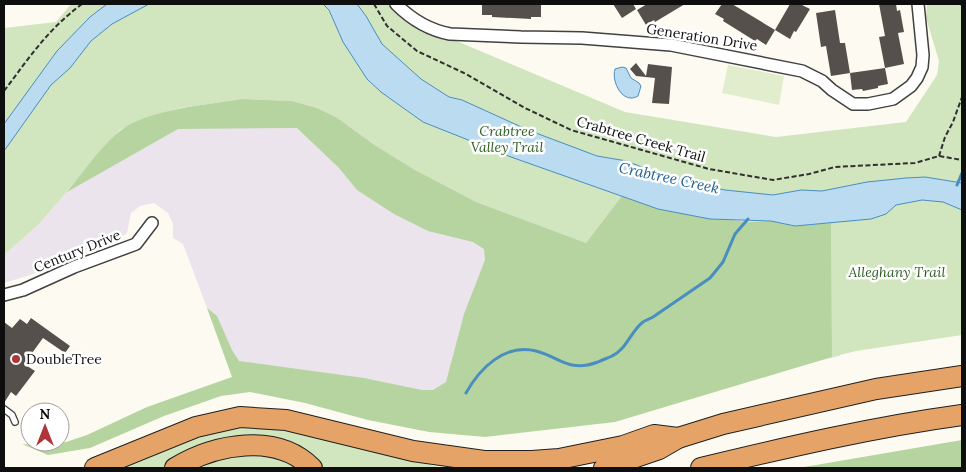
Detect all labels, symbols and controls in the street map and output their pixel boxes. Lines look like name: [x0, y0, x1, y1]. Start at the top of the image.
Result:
street label: Generation Drive: [645, 19, 759, 55]
street label: Crabtree Creek Trail: [575, 112, 708, 166]
park label: Crabtree Valley Trail: [471, 122, 543, 156]
water label: Crabtree Creek: [617, 158, 721, 197]
street label: Century Drive: [31, 225, 123, 277]
park label: Alleghany Trail: [848, 263, 946, 281]
place label: DoubleTree: [26, 350, 102, 368]
marker: DoubleTree: [10, 353, 22, 365]
north arrow: [20, 402, 70, 452]
text: N: [40, 405, 51, 423]

